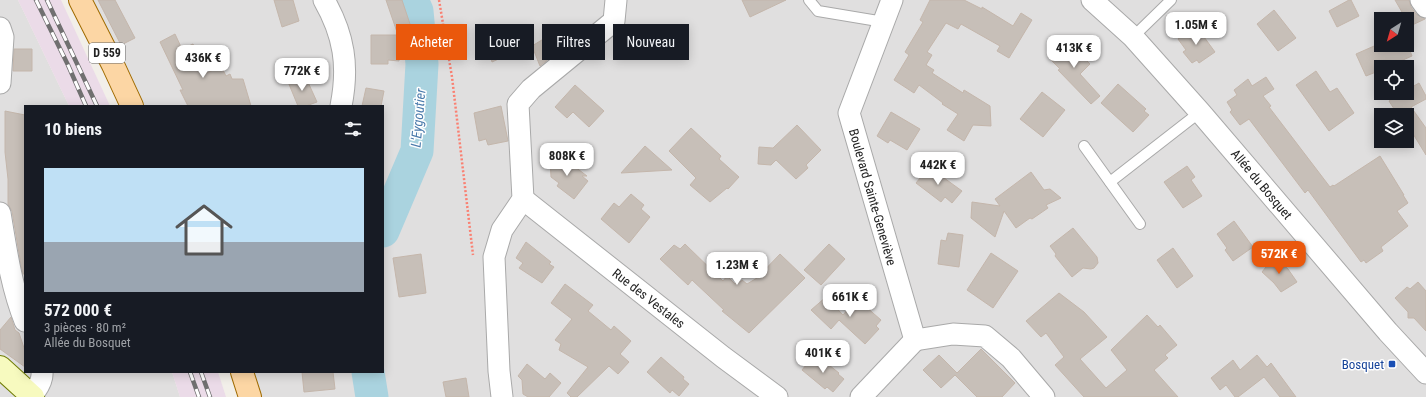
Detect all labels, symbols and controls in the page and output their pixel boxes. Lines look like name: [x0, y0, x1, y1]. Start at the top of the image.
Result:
pin: 1.05M €: [1159, 12, 1233, 46]
north arrow: [1374, 12, 1414, 52]
map controls: [1374, 12, 1414, 148]
text: 1.05M €: [1175, 17, 1217, 32]
chip: Acheter: [396, 24, 467, 60]
chip: Louer: [475, 24, 534, 60]
chip: Filtres: [542, 24, 605, 60]
chip: Nouveau: [613, 24, 689, 60]
pin: 413K €: [1041, 35, 1107, 69]
text: 413K €: [1056, 40, 1092, 55]
road number: D 559: [89, 43, 125, 63]
pin: 436K €: [170, 45, 236, 79]
text: 436K €: [185, 50, 221, 65]
pin: 772K €: [269, 58, 335, 92]
button: locate: [1374, 60, 1414, 100]
text: 772K €: [284, 63, 320, 78]
water label: L'Eygoutier: [407, 87, 429, 148]
button: layers: [1374, 108, 1414, 148]
icon: filters: [342, 118, 364, 140]
text: 10 biens: [44, 119, 102, 139]
street label: Boulevard Sainte-Geneviève: [846, 127, 899, 267]
pin: 808K €: [534, 143, 600, 177]
street label: Allée du Bosquet: [1228, 146, 1295, 222]
text: 808K €: [549, 148, 585, 163]
pin: 442K €: [905, 152, 971, 186]
text: 442K €: [920, 157, 956, 172]
icon: home: [168, 194, 240, 266]
pin: 572K €: [1246, 241, 1312, 275]
text: 572K €: [1261, 246, 1297, 261]
pin: 1.23M €: [700, 252, 774, 286]
text: 1.23M €: [716, 257, 758, 272]
street label: Rue des Vestales: [609, 265, 688, 331]
pin: 661K €: [817, 284, 883, 318]
text: 661K €: [832, 289, 868, 304]
text: 572 000 €: [44, 300, 112, 320]
text: 3 pièces · 80 m²: [44, 320, 126, 335]
text: Allée du Bosquet: [44, 335, 131, 350]
pin: 401K €: [790, 340, 856, 374]
text: 401K €: [805, 345, 841, 360]
place label: Bosquet: [1342, 357, 1384, 372]
marker: Bosquet: [1387, 359, 1397, 369]

